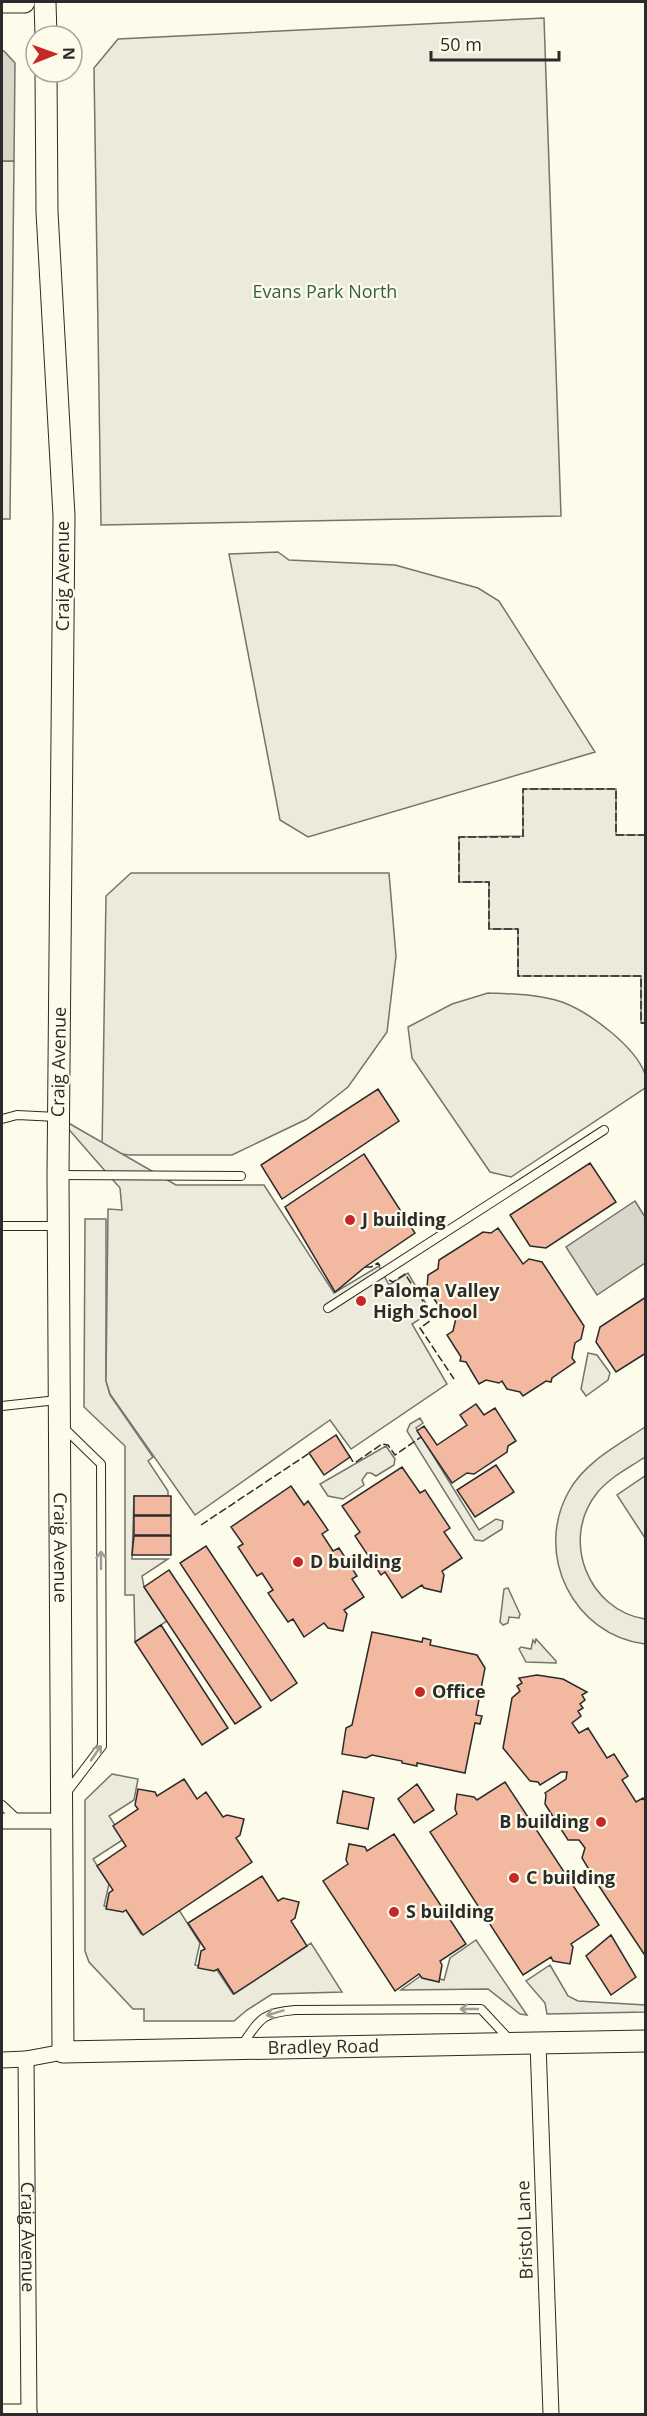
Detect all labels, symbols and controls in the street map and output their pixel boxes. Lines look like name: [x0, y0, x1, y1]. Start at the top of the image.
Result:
north arrow: [24, 24, 84, 84]
scale bar: [431, 24, 558, 62]
text: 50 m: [440, 32, 482, 56]
text: N: [58, 47, 80, 60]
park label: Evans Park North: [253, 279, 397, 303]
street label: Craig Avenue: [50, 521, 74, 631]
street label: Craig Avenue: [45, 1007, 71, 1117]
place label: J building: [360, 1207, 446, 1231]
marker: J building: [343, 1213, 357, 1227]
place label: Paloma Valley High School: [373, 1278, 500, 1323]
marker: Paloma Valley High School: [354, 1294, 368, 1308]
street label: Craig Avenue: [49, 1492, 73, 1603]
place label: D building: [310, 1549, 401, 1573]
one-way arrow: [95, 1551, 107, 1571]
marker: D building: [291, 1555, 305, 1569]
place label: Office: [432, 1679, 486, 1703]
marker: Office: [413, 1685, 427, 1699]
one-way arrow: [89, 1745, 102, 1762]
place label: B building: [499, 1809, 589, 1833]
marker: B building: [594, 1815, 608, 1829]
place label: C building: [526, 1865, 615, 1889]
marker: C building: [507, 1871, 521, 1885]
place label: S building: [406, 1899, 494, 1923]
marker: S building: [387, 1905, 401, 1919]
one-way arrow: [460, 2003, 480, 2015]
one-way arrow: [266, 2008, 285, 2020]
street label: Bradley Road: [268, 2033, 379, 2059]
street label: Bristol Lane: [510, 2180, 538, 2280]
street label: Craig Avenue: [16, 2182, 41, 2292]

